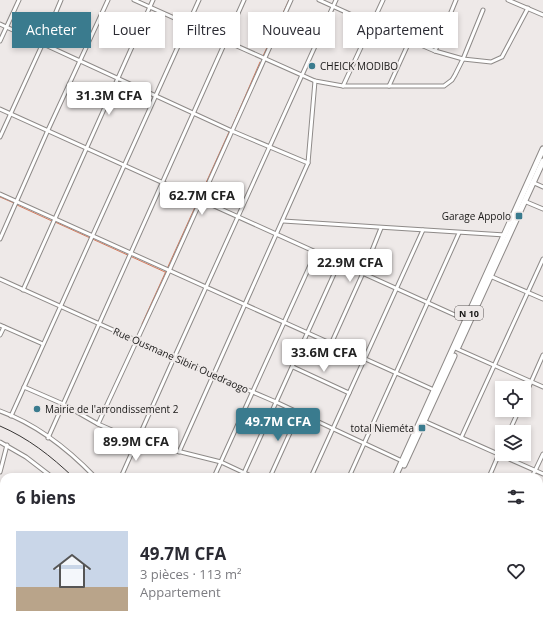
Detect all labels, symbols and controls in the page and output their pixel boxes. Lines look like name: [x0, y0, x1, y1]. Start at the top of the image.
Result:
chip: Acheter: [12, 12, 91, 48]
chip: Louer: [99, 12, 165, 48]
chip: Filtres: [173, 12, 240, 48]
chip: Nouveau: [248, 12, 335, 48]
chip: Appartement: [343, 12, 458, 48]
place label: CHEICK MODIBO: [320, 59, 398, 73]
marker: CHEICK MODIBO: [307, 61, 317, 71]
pin: 31.3M CFA: [63, 82, 155, 116]
text: 31.3M CFA: [76, 86, 142, 104]
pin: 62.7M CFA: [156, 182, 248, 216]
text: 62.7M CFA: [169, 186, 235, 204]
place label: Garage Appolo: [442, 209, 511, 223]
marker: Garage Appolo: [514, 211, 524, 221]
pin: 22.9M CFA: [304, 249, 396, 283]
text: 22.9M CFA: [317, 253, 383, 271]
road number: N 10: [455, 306, 483, 320]
street label: Rue Ousmane Sibiri Ouedraogo: [111, 324, 251, 396]
pin: 33.6M CFA: [278, 339, 370, 373]
text: 33.6M CFA: [291, 343, 357, 361]
map controls: [495, 381, 531, 461]
button: locate: [495, 381, 531, 417]
place label: Mairie de l'arrondissement 2: [45, 402, 179, 416]
marker: Mairie de l'arrondissement 2: [32, 404, 42, 414]
pin: 49.7M CFA: [232, 408, 324, 442]
text: 49.7M CFA: [245, 412, 311, 430]
place label: total Nieméta: [351, 421, 414, 435]
marker: total Nieméta: [417, 423, 427, 433]
button: layers: [495, 425, 531, 461]
pin: 89.9M CFA: [90, 428, 182, 462]
text: 89.9M CFA: [103, 432, 169, 450]
text: 6 biens: [16, 486, 76, 509]
icon: filters: [505, 486, 527, 508]
text: 49.7M CFA: [140, 542, 226, 565]
icon: home: [48, 547, 96, 595]
icon: heart: [505, 560, 527, 582]
text: 3 pièces · 113 m²: [140, 565, 241, 583]
text: Appartement: [140, 583, 221, 601]

